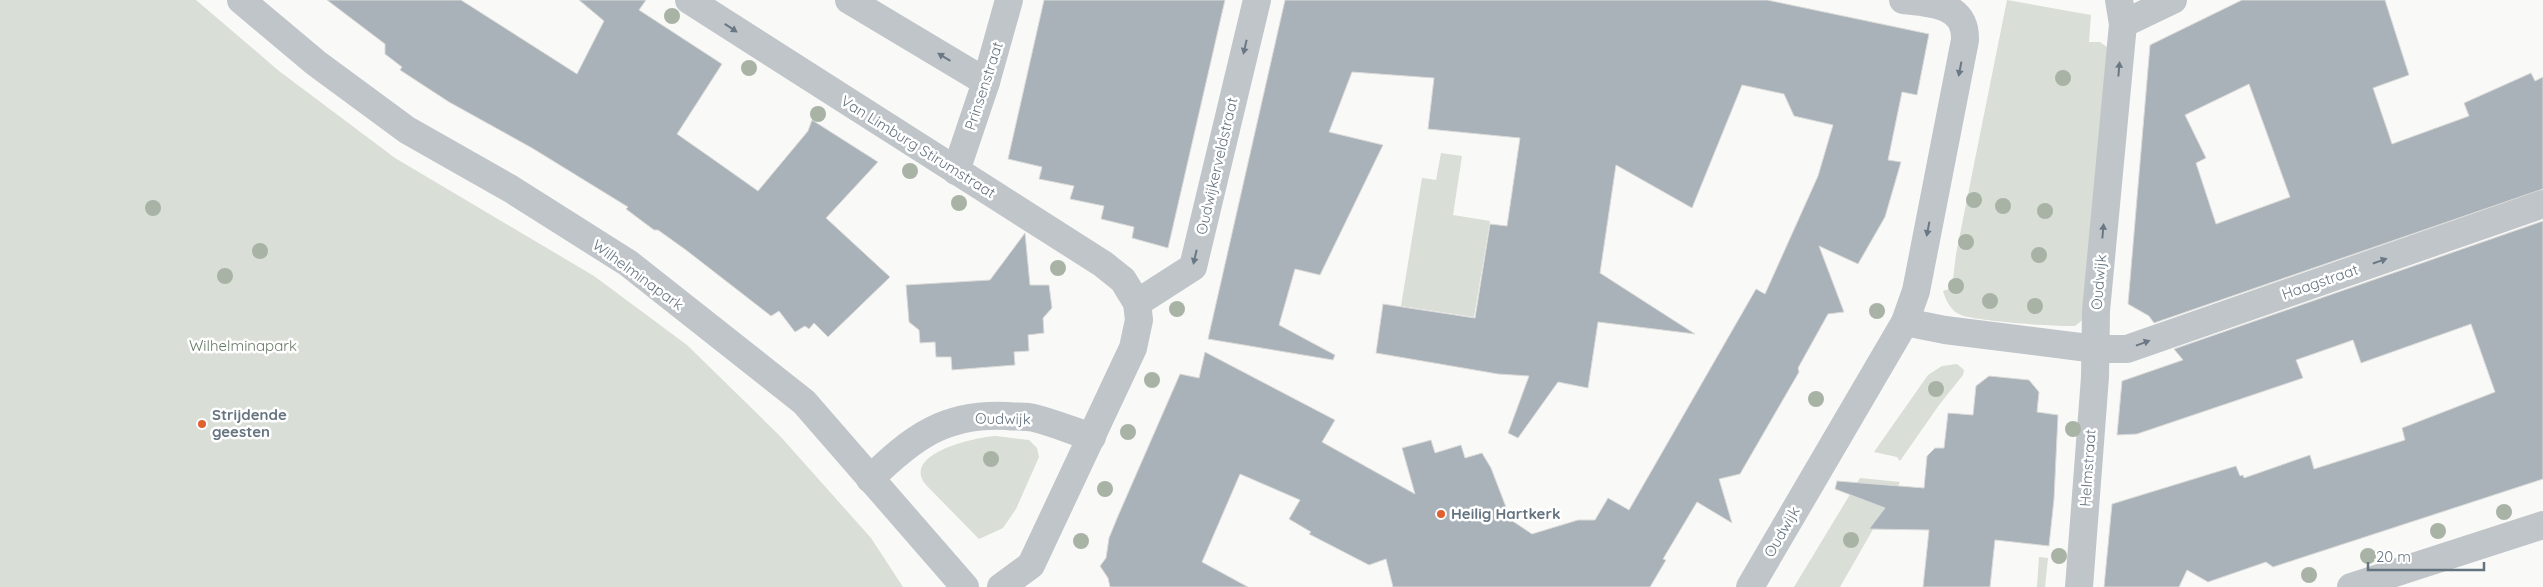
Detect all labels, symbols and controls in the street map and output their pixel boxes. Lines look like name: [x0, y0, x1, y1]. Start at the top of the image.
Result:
one-way arrow: [725, 23, 738, 32]
street label: Prinsenstraat: [960, 39, 1007, 132]
one-way arrow: [1241, 40, 1249, 55]
one-way arrow: [937, 52, 950, 61]
one-way arrow: [2115, 61, 2123, 77]
one-way arrow: [1955, 62, 1963, 78]
street label: Van Limburg Stirumstraat: [837, 91, 999, 202]
street label: Oudwijkerveldstraat: [1191, 95, 1242, 236]
one-way arrow: [1924, 221, 1932, 237]
one-way arrow: [2100, 222, 2108, 238]
street label: Wilhelminapark: [589, 235, 688, 314]
one-way arrow: [1191, 249, 1199, 264]
street label: Oudwijk: [2087, 253, 2110, 311]
one-way arrow: [2372, 257, 2387, 264]
street label: Haagstraat: [2279, 260, 2361, 303]
park label: Wilhelminapark: [189, 336, 297, 355]
one-way arrow: [2136, 339, 2151, 346]
place label: Strijdende geesten: [212, 405, 287, 441]
street label: Oudwijk: [975, 409, 1031, 428]
marker: Strijdende geesten: [196, 418, 208, 430]
street label: Helmstraat: [2075, 429, 2100, 507]
street label: Oudwijk: [1759, 503, 1804, 561]
place label: Heilig Hartkerk: [1451, 504, 1561, 523]
marker: Heilig Hartkerk: [1435, 508, 1447, 520]
scale bar: [2368, 540, 2484, 572]
text: 20 m: [2376, 547, 2411, 566]

